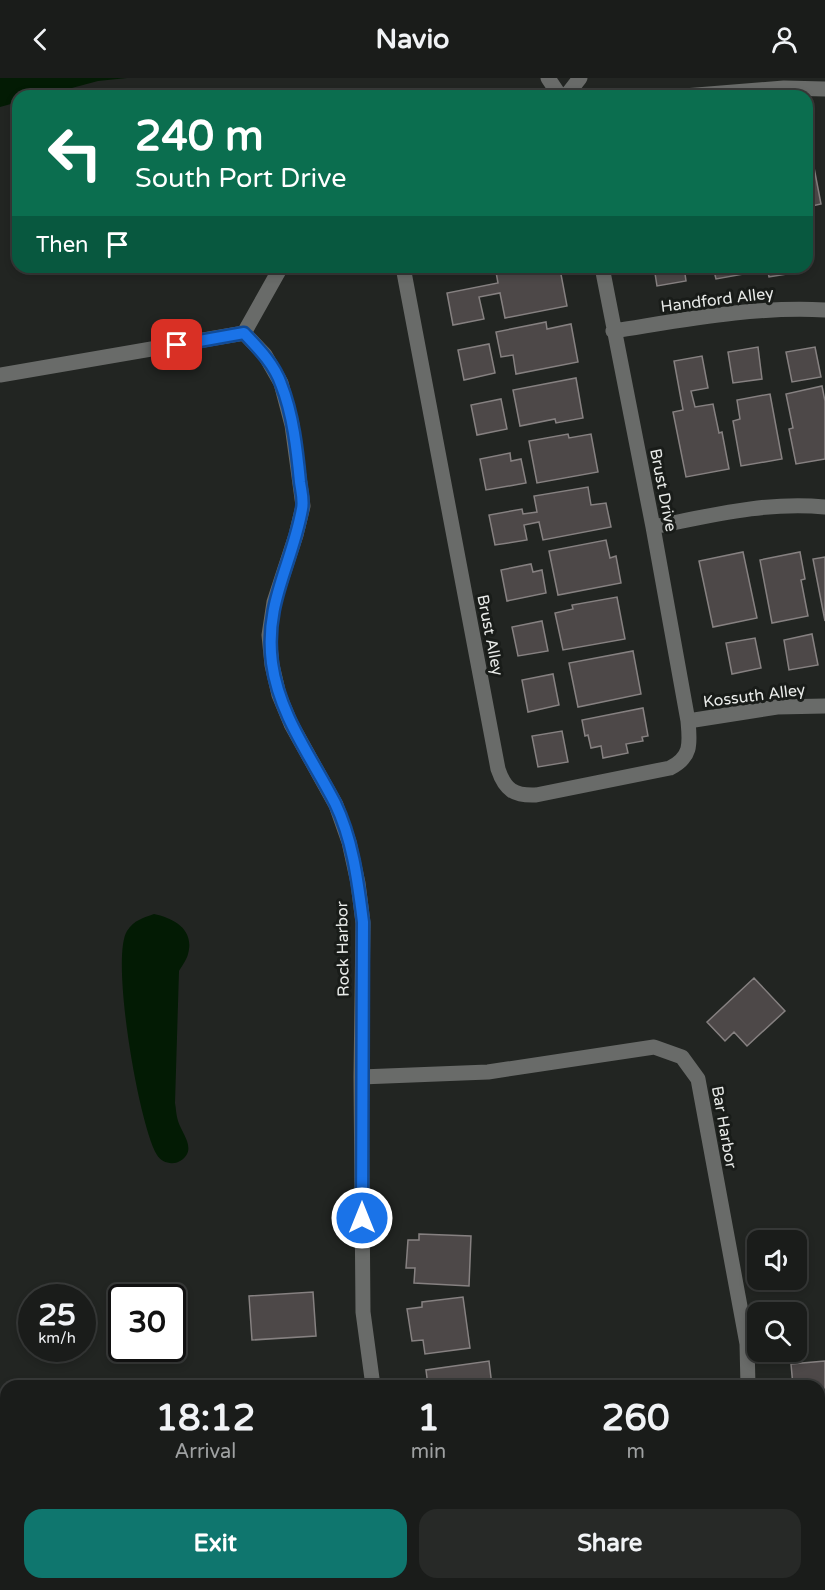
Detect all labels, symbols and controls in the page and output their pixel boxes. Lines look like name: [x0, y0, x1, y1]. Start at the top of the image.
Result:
icon: back: [24, 23, 57, 56]
text: Navio: [375, 23, 450, 56]
icon: person: [768, 23, 801, 56]
text: 240 m: [135, 111, 264, 162]
icon: left: [36, 114, 114, 192]
text: South Port Drive: [135, 162, 347, 195]
icon: arrive: [101, 228, 134, 261]
text: Then: [36, 232, 89, 258]
street label: Handford Alley: [659, 283, 775, 317]
pin: [151, 319, 202, 370]
icon: arrive: [160, 328, 193, 361]
street label: Brust Drive: [645, 447, 681, 533]
street label: Brust Alley: [472, 593, 508, 678]
street label: Kossuth Alley: [702, 680, 807, 712]
street label: Rock Harbor: [332, 900, 354, 997]
street label: Bar Harbor: [707, 1084, 741, 1171]
position arrow: [330, 1186, 394, 1250]
map controls: [747, 1230, 807, 1362]
button: sound: [747, 1230, 807, 1290]
speed limit sign: 30: [108, 1284, 186, 1362]
text: 25: [38, 1297, 76, 1334]
button: search: [747, 1302, 807, 1362]
text: km/h: [38, 1329, 76, 1347]
text: 18:12: [155, 1397, 255, 1440]
text: 1: [417, 1397, 440, 1440]
text: 260: [602, 1397, 670, 1440]
text: Arrival: [174, 1440, 236, 1464]
text: min: [411, 1440, 446, 1464]
text: m: [626, 1440, 645, 1464]
button: Exit: [24, 1509, 407, 1578]
button: Share: [419, 1509, 801, 1578]

